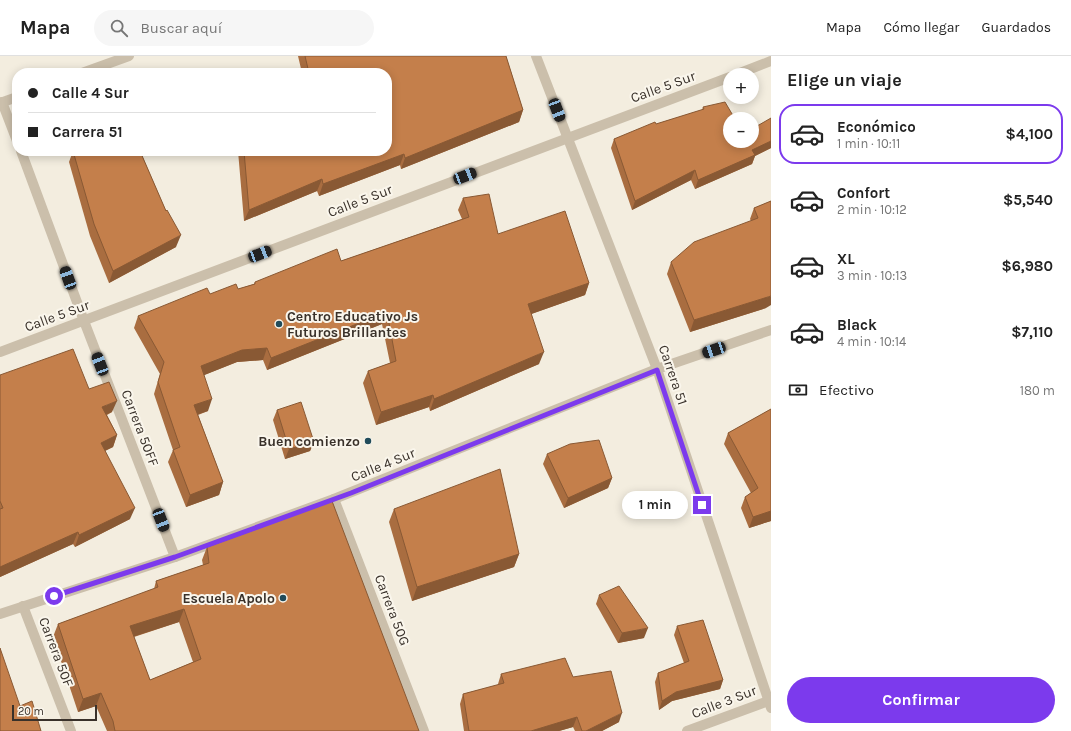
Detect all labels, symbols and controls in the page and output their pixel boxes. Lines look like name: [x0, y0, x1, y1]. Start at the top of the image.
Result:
search box: [94, 10, 374, 46]
text: Mapa: [20, 17, 70, 39]
icon: search: [108, 17, 130, 39]
text: Buscar aquí: [140, 19, 222, 37]
text: Mapa: [826, 19, 861, 36]
text: Cómo llegar: [883, 19, 959, 36]
text: Guardados: [981, 19, 1051, 36]
street label: Calle 5 Sur: [628, 67, 699, 107]
map controls: [723, 68, 759, 148]
button: +: [723, 68, 759, 104]
text: Elige un viaje: [787, 69, 902, 91]
text: Calle 4 Sur: [52, 84, 129, 102]
car: [547, 97, 567, 123]
button: −: [723, 112, 759, 148]
icon: car: [789, 116, 825, 152]
text: Económico: [837, 118, 916, 136]
text: Carrera 51: [52, 123, 123, 141]
text: $4,100: [1006, 125, 1053, 143]
text: 1 min · 10:11: [837, 136, 900, 151]
car: [452, 166, 478, 186]
street label: Calle 5 Sur: [325, 181, 396, 221]
icon: car: [789, 182, 825, 218]
text: Confort: [837, 184, 890, 202]
text: $5,540: [1003, 191, 1053, 209]
text: 2 min · 10:12: [837, 202, 907, 217]
car: [247, 244, 273, 264]
icon: car: [789, 248, 825, 284]
text: XL: [837, 250, 855, 268]
text: $6,980: [1001, 257, 1053, 275]
car: [58, 265, 78, 291]
text: 3 min · 10:13: [837, 268, 907, 283]
street label: Calle 5 Sur: [22, 296, 93, 336]
place label: Centro Educativo Js Futuros Brillantes: [287, 308, 418, 341]
icon: car: [789, 314, 825, 350]
text: Black: [837, 316, 877, 334]
marker: Centro Educativo Js Futuros Brillantes: [274, 319, 284, 329]
text: $7,110: [1011, 323, 1053, 341]
text: 4 min · 10:14: [837, 334, 906, 349]
car: [701, 340, 727, 360]
street label: Carrera 51: [655, 343, 691, 407]
car: [90, 351, 110, 377]
icon: cash: [787, 379, 809, 401]
text: Efectivo: [819, 381, 874, 399]
text: 180 m: [1020, 383, 1055, 398]
street label: Carrera 50FF: [118, 387, 162, 469]
place label: Buen comienzo: [258, 433, 360, 450]
marker: Buen comienzo: [363, 436, 373, 446]
street label: Calle 4 Sur: [348, 444, 418, 486]
callout: 1 min: [622, 491, 688, 519]
route end: [693, 496, 711, 514]
text: 1 min: [639, 497, 671, 512]
car: [151, 507, 171, 533]
street label: Carrera 50G: [371, 572, 413, 648]
route start: [45, 587, 63, 605]
place label: Escuela Apolo: [182, 590, 275, 607]
marker: Escuela Apolo: [278, 593, 288, 603]
street label: Carrera 50F: [35, 615, 77, 689]
button: Confirmar: [787, 677, 1055, 723]
street label: Calle 3 Sur: [689, 682, 760, 722]
scale bar: [12, 703, 97, 722]
text: 20 m: [18, 705, 44, 718]

